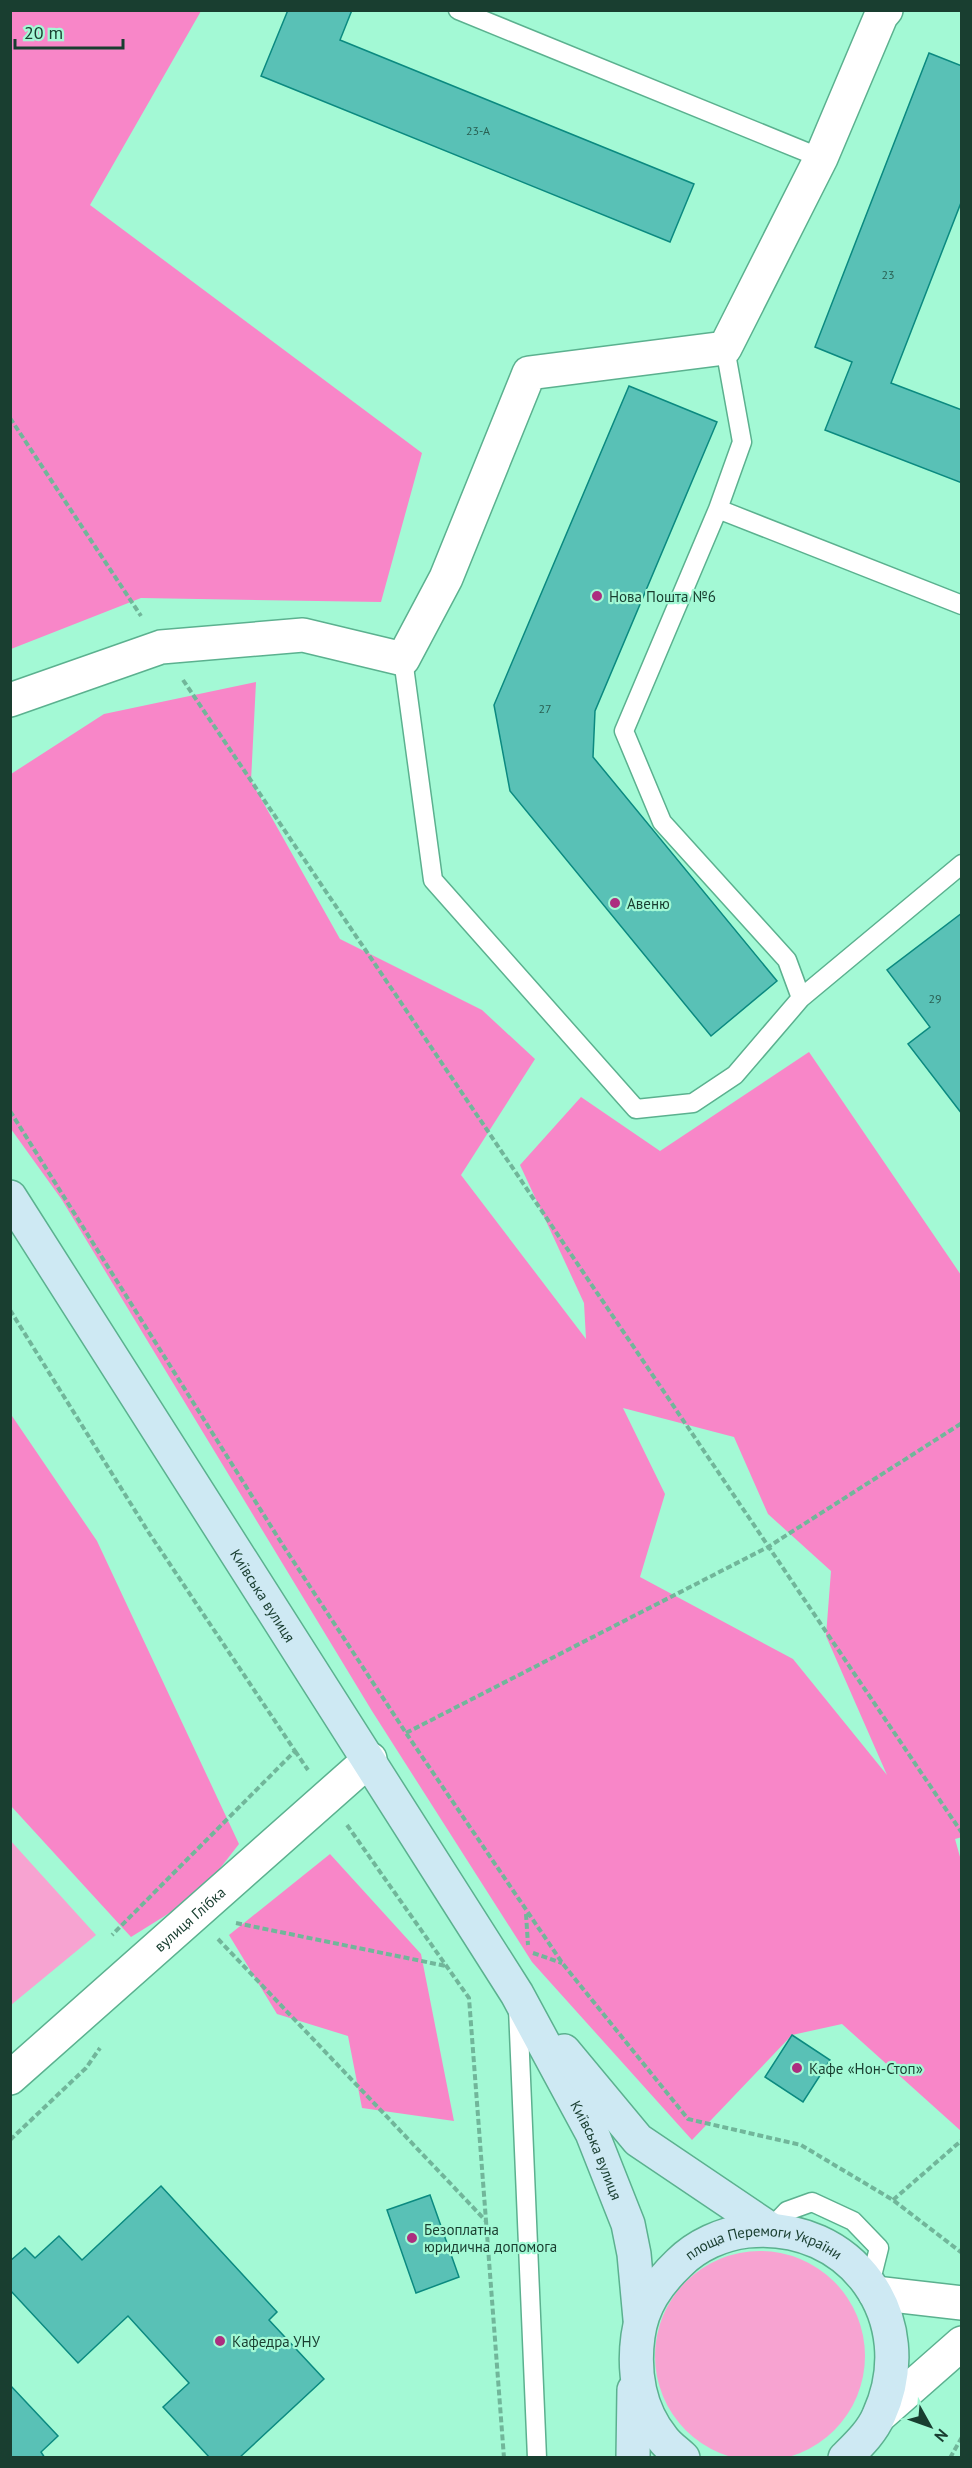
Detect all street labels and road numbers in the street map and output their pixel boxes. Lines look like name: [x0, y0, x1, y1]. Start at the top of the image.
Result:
street label: Київська вулиця: [227, 1545, 300, 1645]
street label: вулиця Глібка: [150, 1882, 229, 1955]
street label: Київська вулиця: [567, 2097, 627, 2202]
street label: площа Перемоги України: [681, 2250, 847, 2270]

